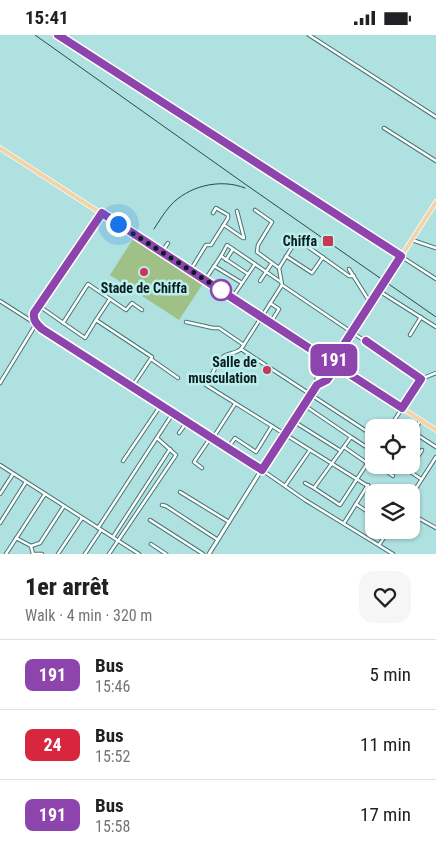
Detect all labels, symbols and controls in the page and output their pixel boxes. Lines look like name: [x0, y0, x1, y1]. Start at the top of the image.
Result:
text: 15:41: [25, 6, 69, 29]
your location: [106, 212, 131, 237]
place label: Chiffa: [283, 233, 317, 249]
marker: Chiffa: [321, 234, 335, 248]
marker: Stade de Chiffa: [138, 266, 150, 278]
unlabelled marker: [210, 279, 232, 301]
place label: Stade de Chiffa: [101, 280, 188, 296]
line badge: 191: [305, 344, 363, 376]
text: 191: [320, 349, 348, 370]
place label: Salle de musculation: [188, 354, 257, 386]
marker: Salle de musculation: [261, 364, 273, 376]
map controls: [365, 419, 420, 539]
button: locate: [365, 419, 420, 474]
button: layers: [365, 484, 420, 539]
button: heart: [359, 571, 411, 623]
text: 1er arrêt: [25, 573, 109, 601]
text: Walk · 4 min · 320 m: [25, 606, 152, 625]
text: Bus: [95, 654, 124, 677]
text: 5 min: [369, 663, 411, 686]
text: 191: [39, 664, 66, 685]
text: 15:46: [95, 677, 130, 696]
text: Bus: [95, 724, 124, 747]
text: 11 min: [360, 733, 411, 756]
text: 24: [43, 734, 62, 755]
text: 15:52: [95, 747, 130, 766]
text: Bus: [95, 794, 124, 817]
text: 17 min: [360, 803, 411, 826]
text: 191: [39, 804, 66, 825]
text: 15:58: [95, 817, 130, 836]

